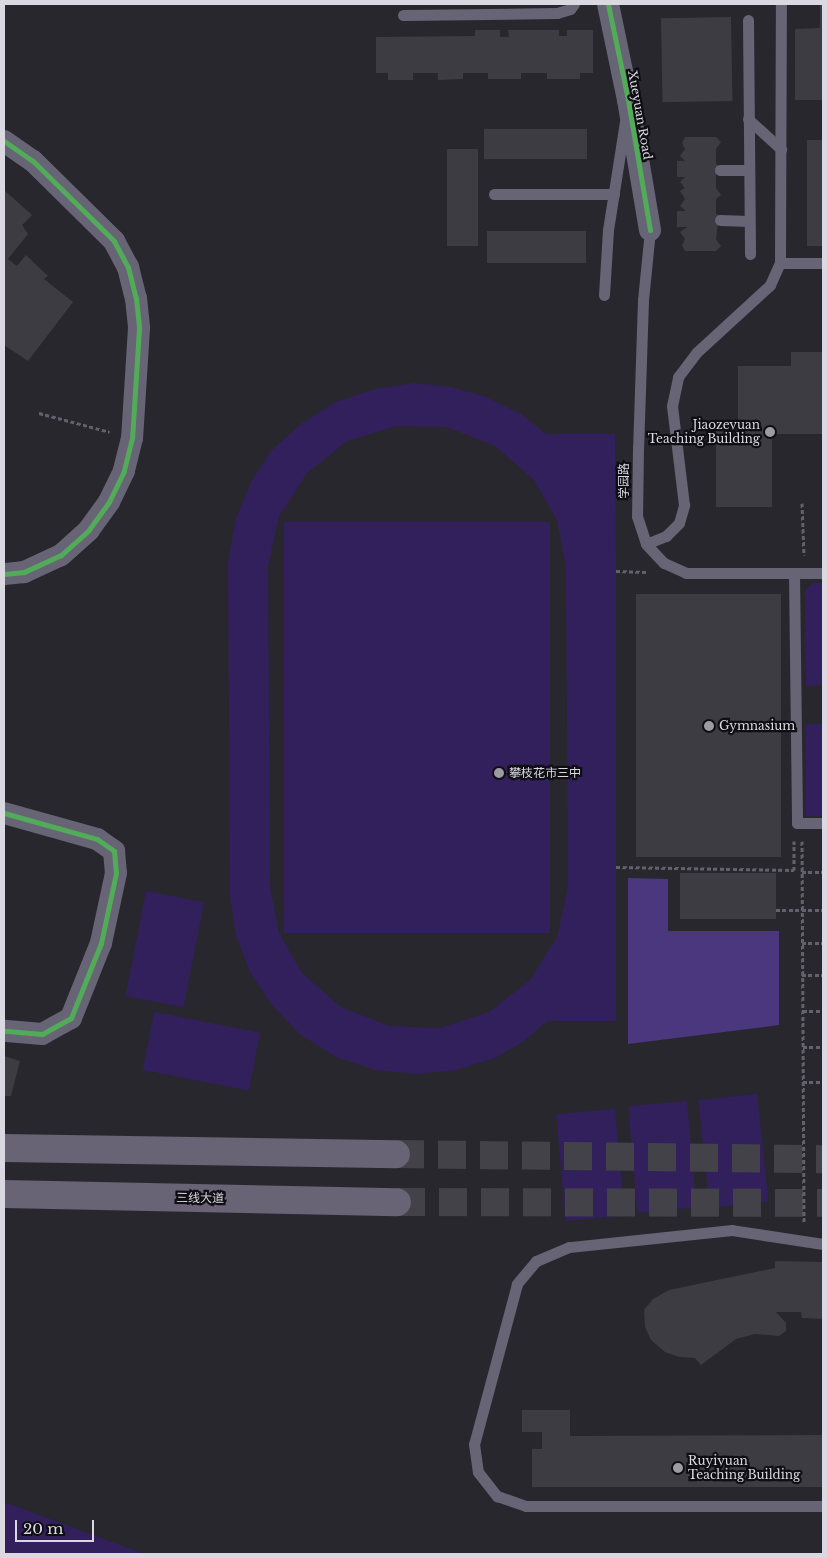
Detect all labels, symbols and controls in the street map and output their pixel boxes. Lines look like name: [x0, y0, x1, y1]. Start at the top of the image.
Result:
street label: Xueyuan Road: [625, 69, 655, 161]
place label: Jiaozeyuan Teaching Building: [648, 418, 760, 446]
marker: Jiaozeyuan Teaching Building: [764, 426, 776, 438]
street label: 学园路: [617, 463, 631, 499]
place label: Gymnasium: [719, 719, 795, 733]
marker: Gymnasium: [703, 720, 715, 732]
place label: 攀枝花市三中: [509, 766, 581, 780]
marker: 攀枝花市三中: [493, 767, 505, 779]
street label: 三线大道: [176, 1190, 224, 1206]
place label: Ruyiyuan Teaching Building: [688, 1454, 800, 1482]
marker: Ruyiyuan Teaching Building: [672, 1462, 684, 1474]
scale bar: [18, 1510, 96, 1542]
text: 20 m: [23, 1519, 63, 1538]

